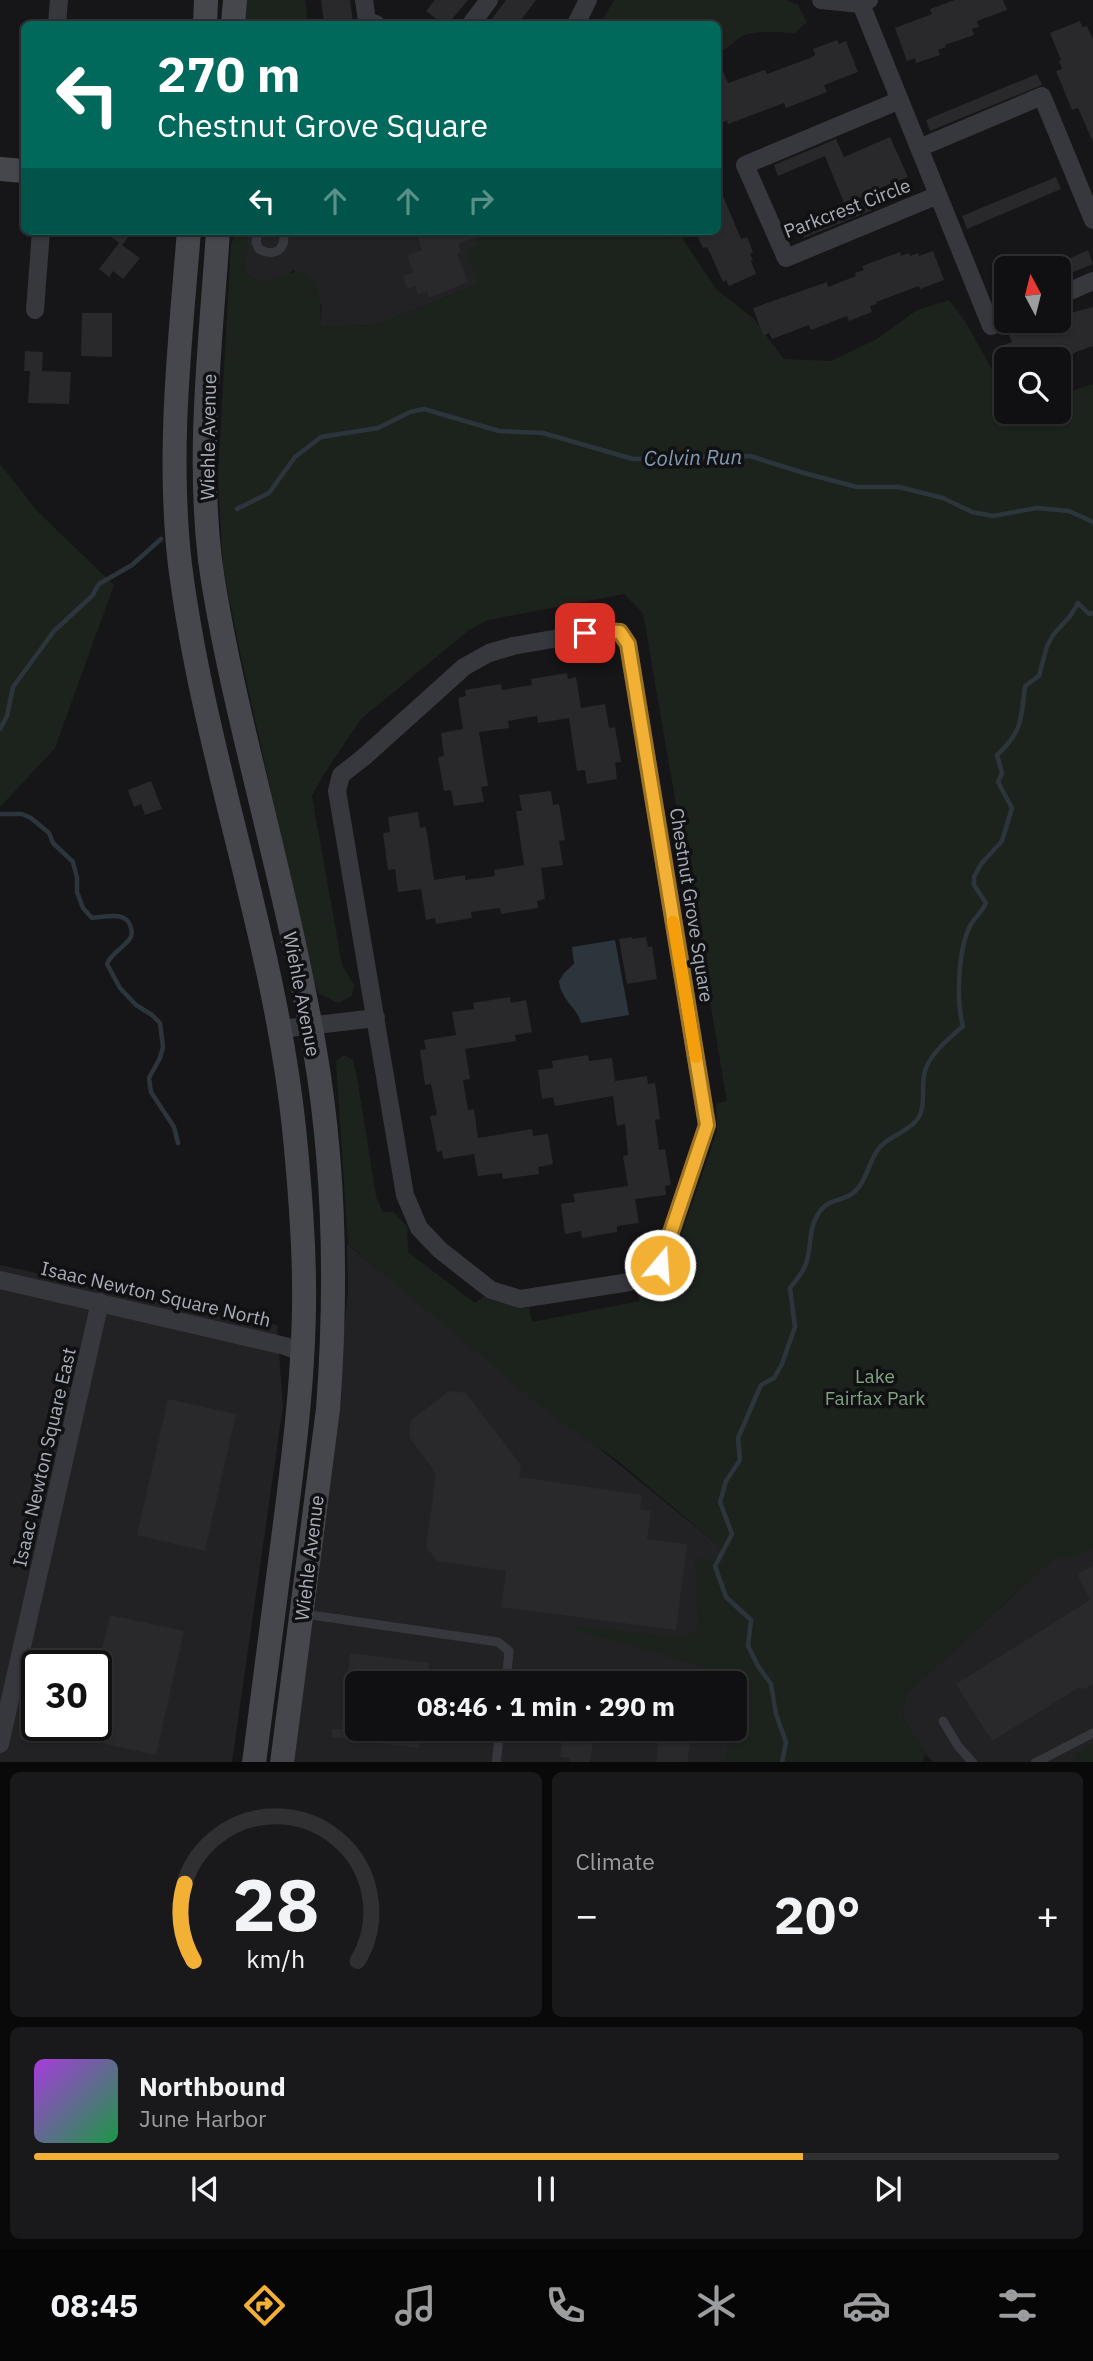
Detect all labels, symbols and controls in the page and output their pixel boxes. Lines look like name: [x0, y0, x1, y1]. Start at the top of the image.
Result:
text: 270 m: [157, 42, 301, 105]
icon: left: [42, 49, 133, 140]
text: Chestnut Grove Square: [157, 104, 488, 146]
street label: Parkcrest Circle: [780, 173, 914, 243]
icon: left: [243, 182, 281, 220]
icon: ahead: [316, 182, 354, 220]
icon: ahead: [389, 182, 427, 220]
icon: right: [462, 182, 500, 220]
north arrow: [994, 256, 1071, 332]
map controls: [994, 256, 1071, 424]
button: search: [994, 347, 1071, 424]
street label: Wiehle Avenue: [195, 374, 221, 500]
water label: Colvin Run: [643, 442, 743, 472]
pin: [555, 603, 615, 663]
icon: arrive: [566, 614, 604, 652]
street label: Chestnut Grove Square: [665, 806, 719, 1004]
street label: Wiehle Avenue: [278, 930, 326, 1058]
position arrow: [623, 1228, 697, 1302]
street label: Isaac Newton Square North: [39, 1256, 273, 1332]
street label: Isaac Newton Square East: [7, 1345, 81, 1569]
park label: Lake Fairfax Park: [825, 1364, 925, 1410]
street label: Wiehle Avenue: [289, 1494, 329, 1622]
speed limit sign: 30: [21, 1650, 112, 1741]
text: 08:46 · 1 min · 290 m: [417, 1689, 675, 1723]
text: Climate: [576, 1846, 655, 1876]
text: 28: [232, 1856, 319, 1951]
text: 20°: [774, 1881, 861, 1948]
text: −: [576, 1890, 598, 1939]
text: +: [1036, 1890, 1059, 1939]
text: km/h: [246, 1941, 305, 1974]
text: Northbound: [139, 2069, 286, 2103]
text: June Harbor: [139, 2103, 267, 2133]
icon: previous: [186, 2170, 224, 2208]
icon: pause: [527, 2170, 565, 2208]
icon: next: [869, 2170, 907, 2208]
icon: directions: [240, 2281, 289, 2330]
icon: music: [391, 2281, 440, 2330]
icon: phone: [541, 2281, 590, 2330]
icon: climate: [692, 2281, 741, 2330]
icon: car: [842, 2281, 891, 2330]
icon: filters: [993, 2281, 1042, 2330]
text: 08:45: [51, 2284, 138, 2326]

